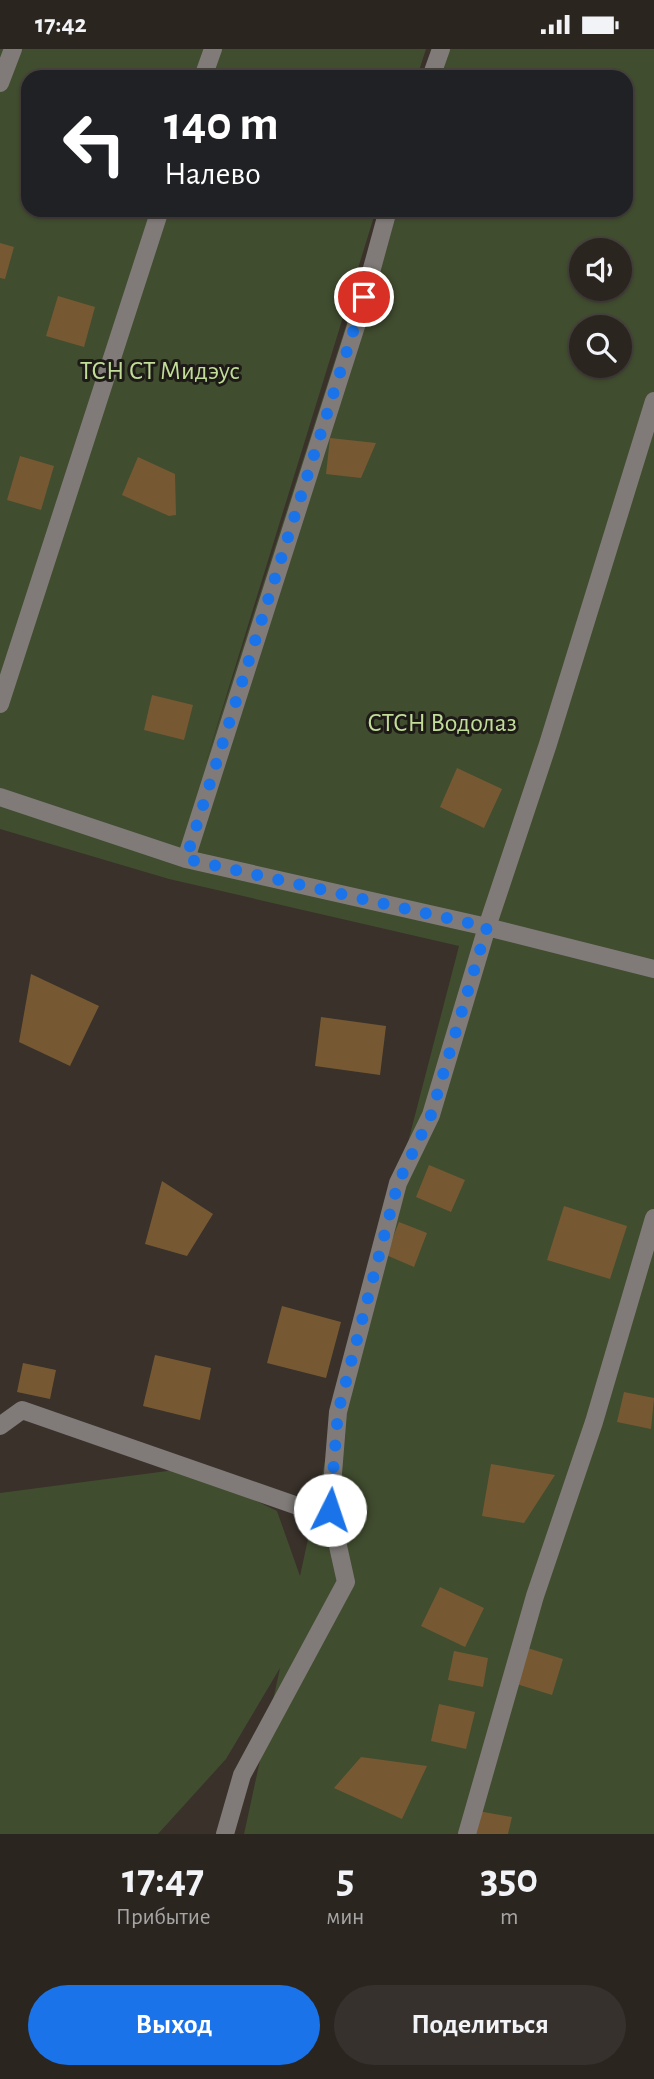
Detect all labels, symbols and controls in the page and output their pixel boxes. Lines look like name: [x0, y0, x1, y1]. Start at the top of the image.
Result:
text: 17:42: [35, 11, 87, 37]
icon: left: [49, 98, 140, 189]
text: 140 m: [164, 100, 279, 149]
text: Налево: [164, 158, 261, 190]
map controls: [569, 238, 632, 378]
button: sound: [569, 238, 632, 301]
pin: [334, 267, 394, 327]
icon: arrive: [345, 278, 383, 316]
button: search: [569, 315, 632, 378]
park label: ТСН СТ Мидэус: [80, 358, 240, 384]
park label: СТСН Водолаз: [367, 710, 517, 736]
position arrow: [293, 1473, 367, 1547]
text: 17:47: [122, 1858, 204, 1900]
text: 5: [336, 1858, 354, 1900]
text: 350: [480, 1858, 538, 1900]
text: Прибытие: [116, 1906, 210, 1929]
text: мин: [326, 1906, 364, 1929]
text: m: [500, 1906, 518, 1929]
button: Выход: [28, 1985, 320, 2065]
button: Поделиться: [334, 1985, 626, 2065]

